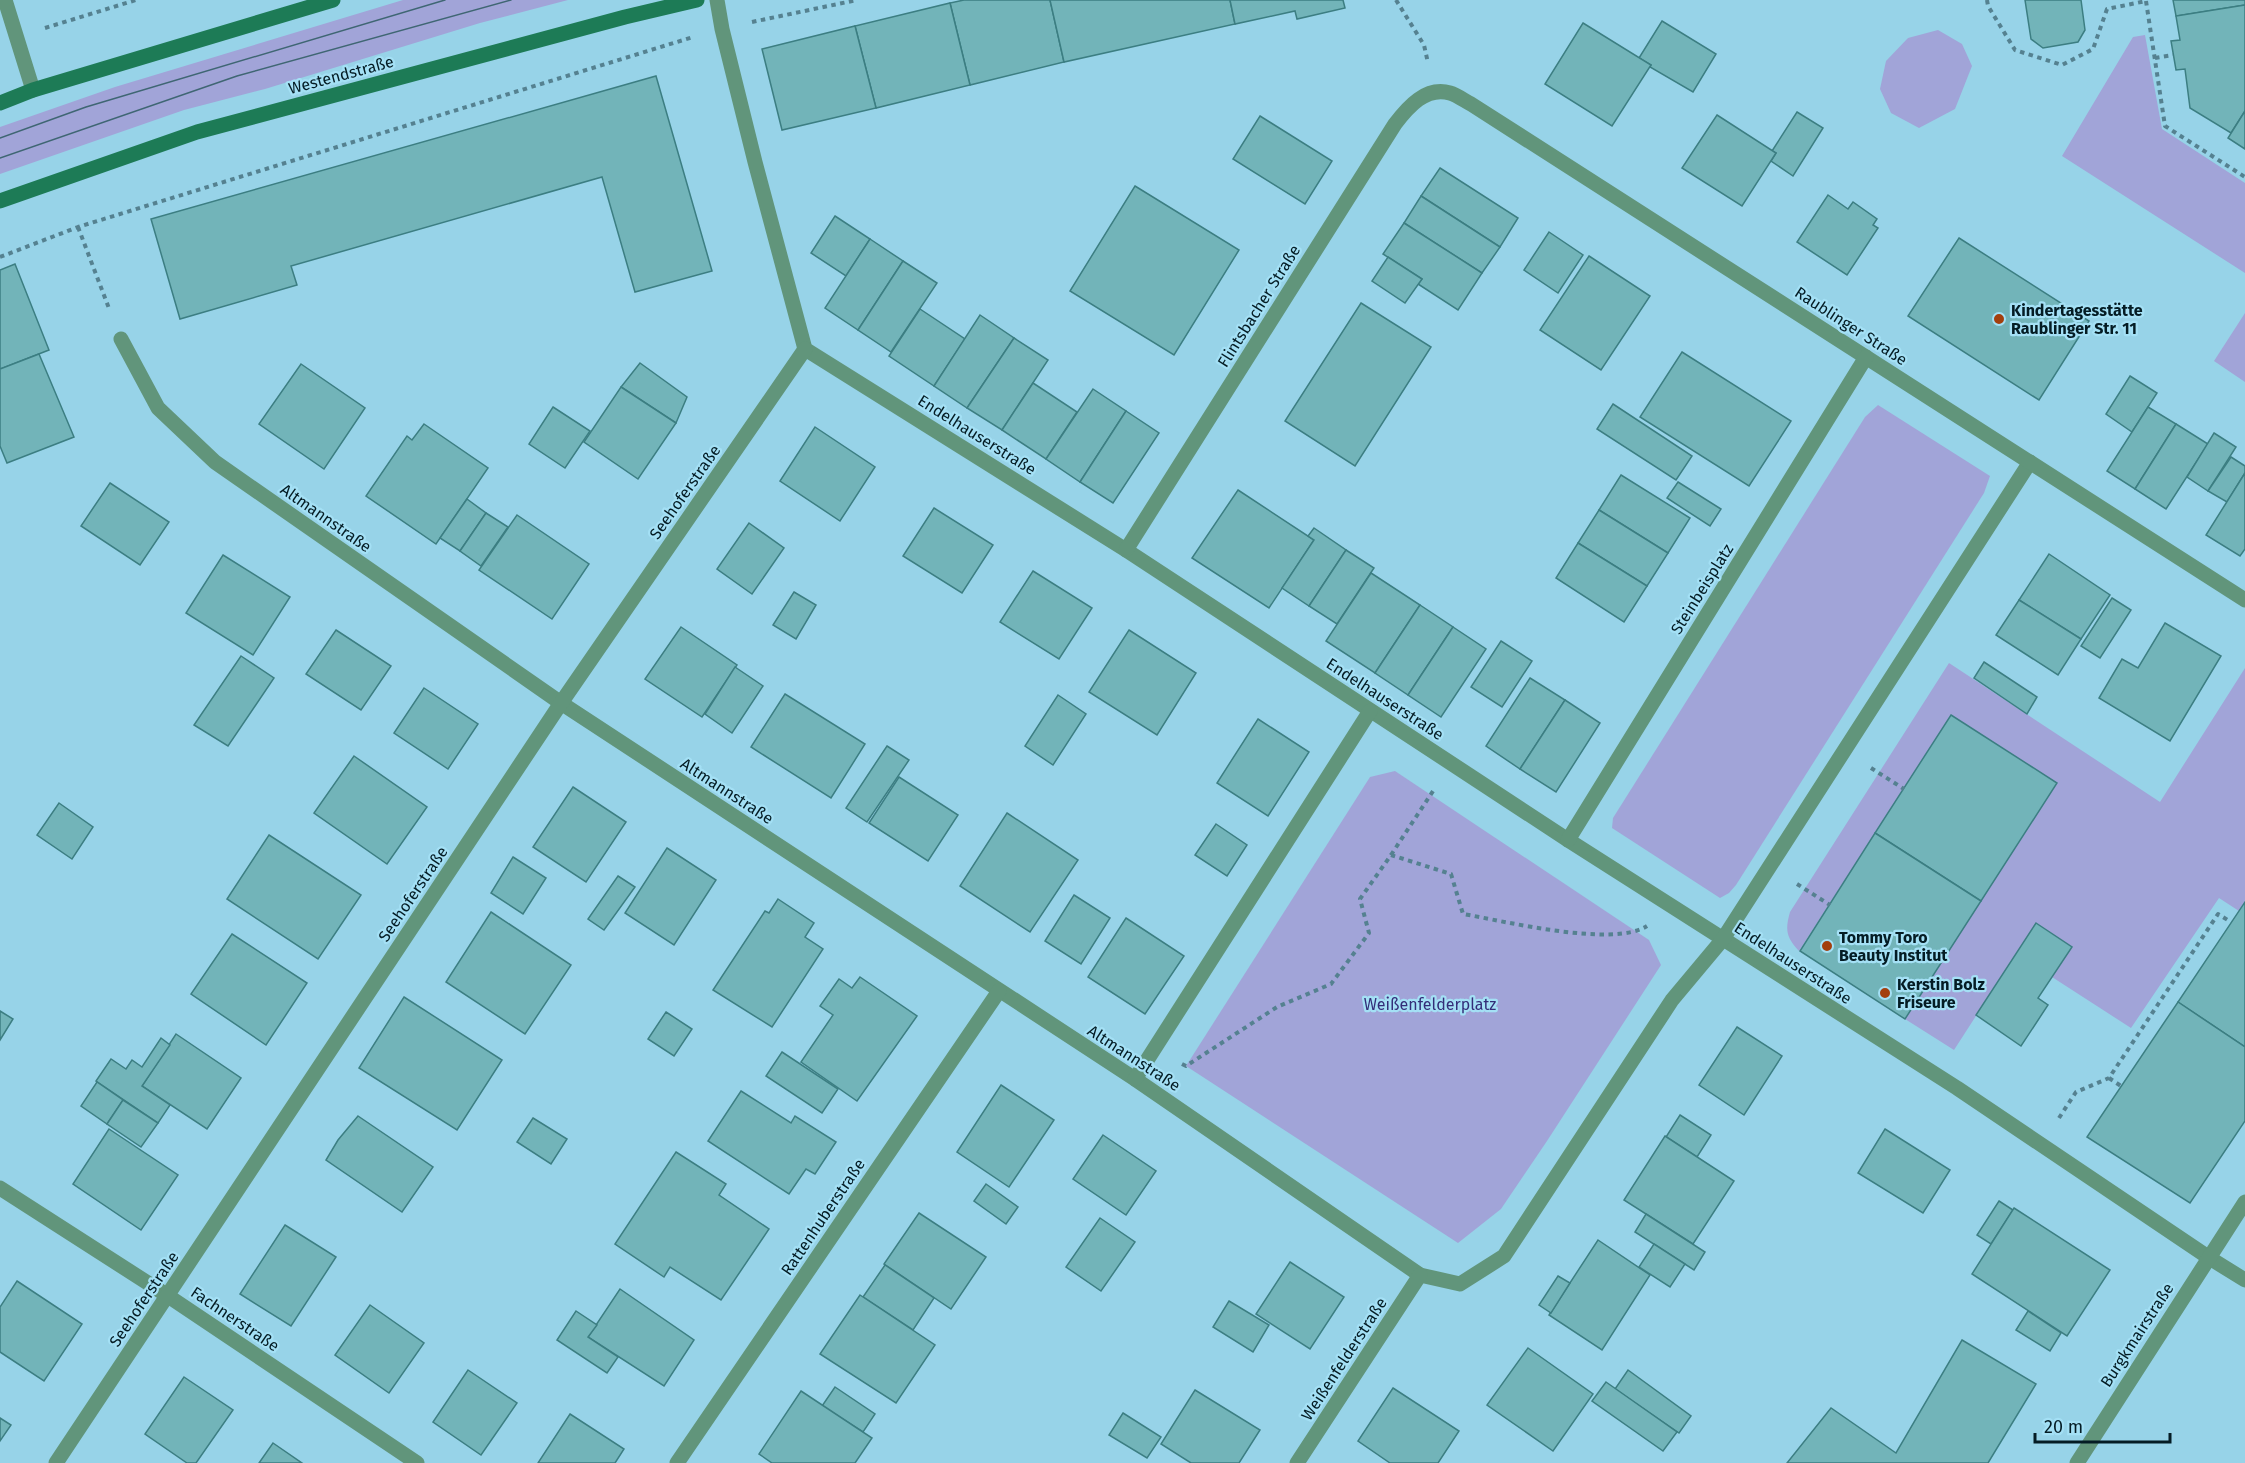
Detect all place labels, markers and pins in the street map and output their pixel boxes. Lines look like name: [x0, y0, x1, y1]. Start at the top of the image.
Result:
place label: Kindertagesstätte Raublinger Str. 11: [2011, 301, 2143, 338]
marker: Kindertagesstätte Raublinger Str. 11: [1992, 312, 2006, 326]
place label: Tommy Toro Beauty Institut: [1839, 928, 1948, 965]
marker: Tommy Toro Beauty Institut: [1820, 939, 1834, 953]
place label: Kerstin Bolz Friseure: [1897, 975, 1985, 1012]
marker: Kerstin Bolz Friseure: [1878, 986, 1892, 1000]

